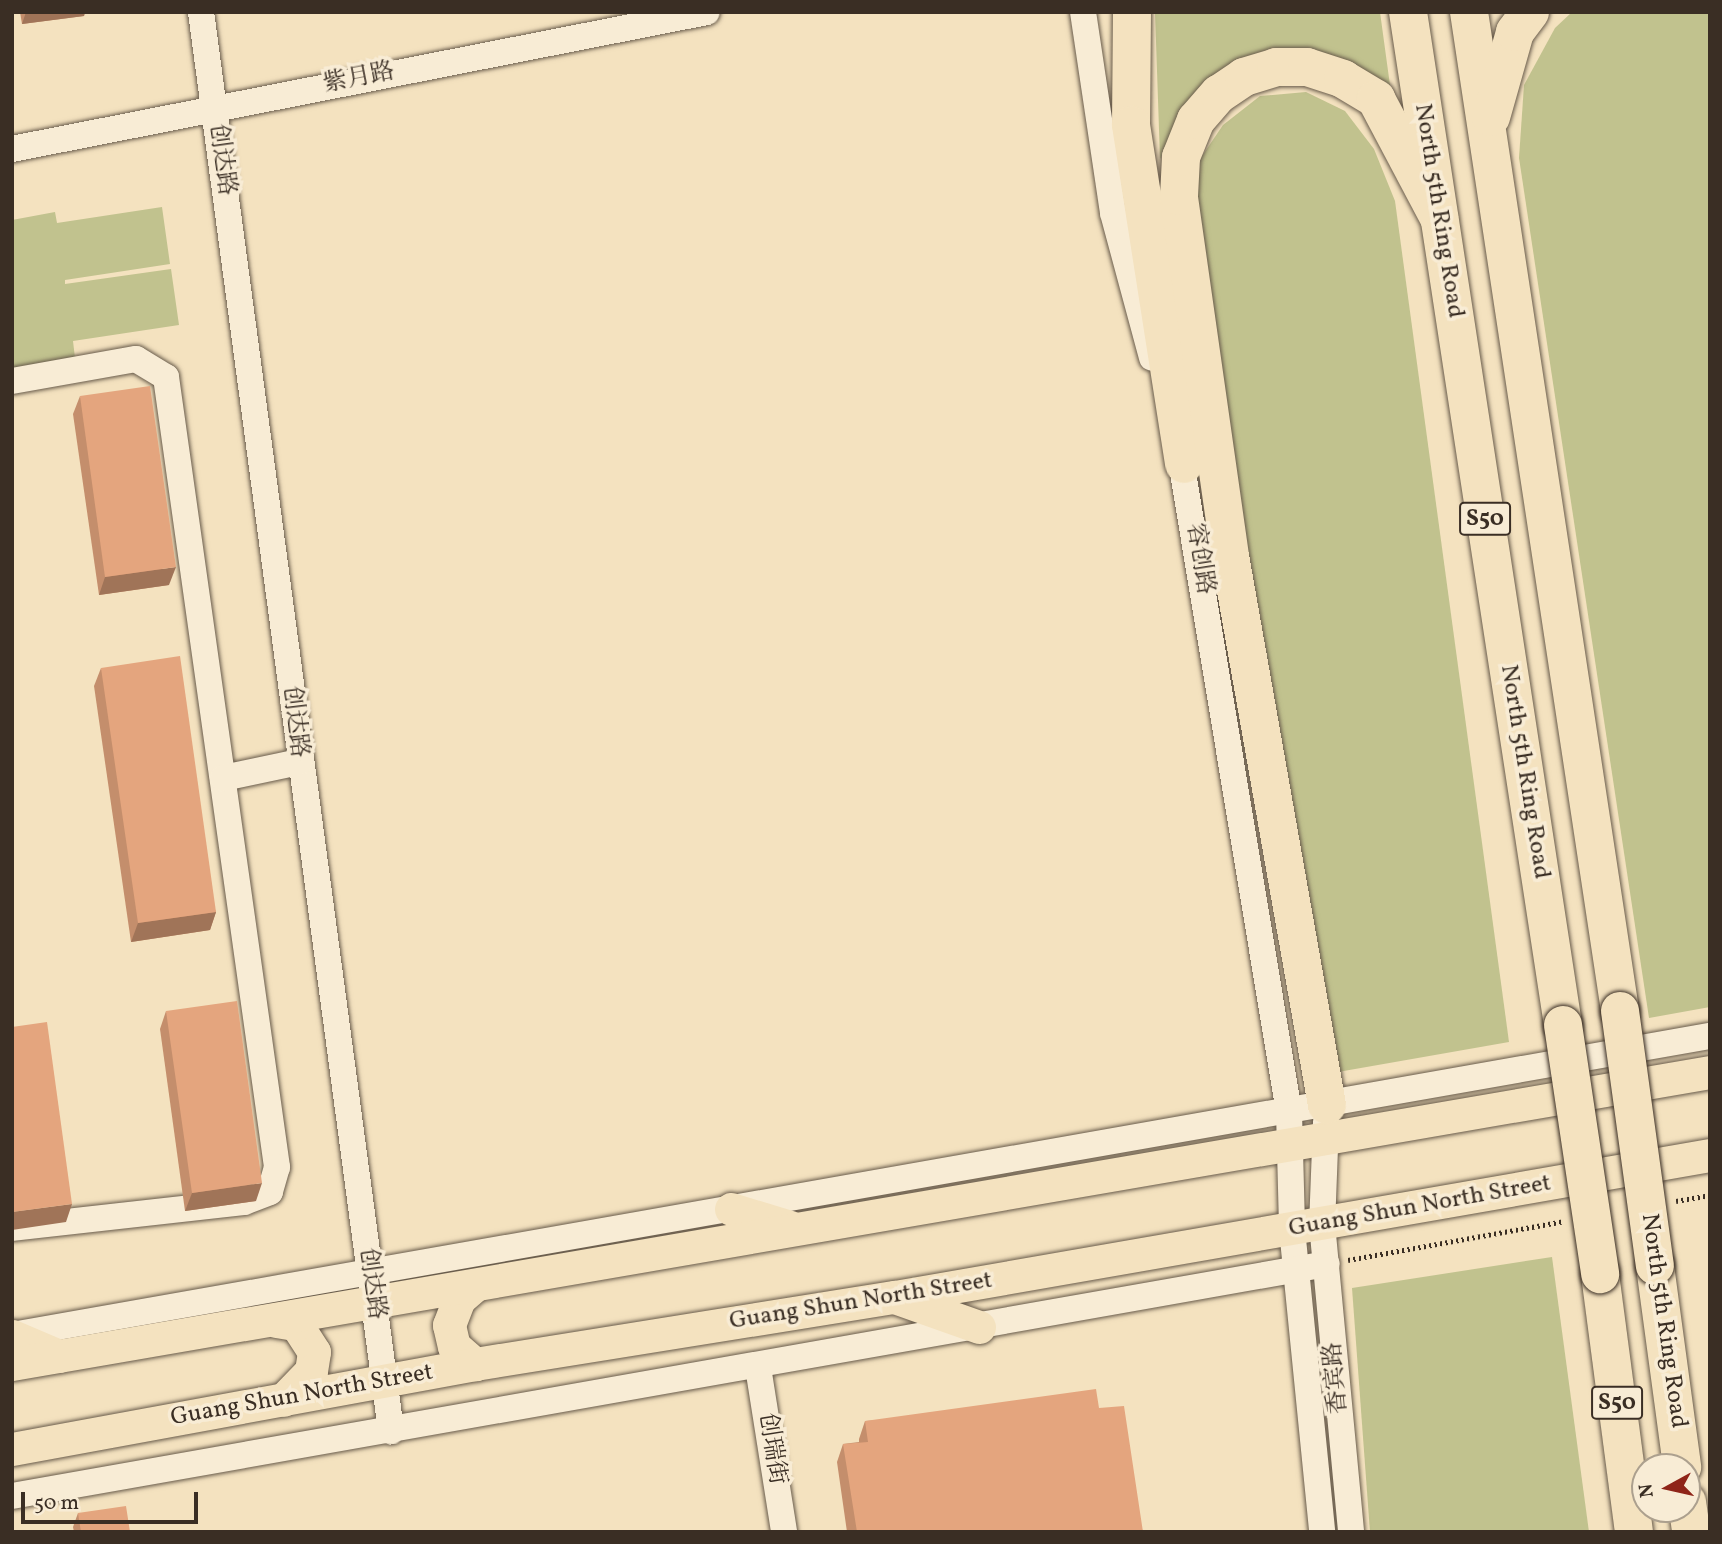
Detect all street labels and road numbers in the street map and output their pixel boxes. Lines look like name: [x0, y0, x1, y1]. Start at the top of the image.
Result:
street label: 紫月路: [321, 58, 397, 100]
street label: North 5th Ring Road: [1407, 102, 1469, 320]
street label: 创达路: [202, 122, 240, 198]
road number: S50: [1459, 499, 1511, 538]
street label: 容创路: [1179, 521, 1219, 597]
street label: North 5th Ring Road: [1493, 663, 1555, 881]
street label: 创达路: [275, 685, 313, 759]
street label: Guang Shun North Street: [1287, 1170, 1553, 1244]
street label: North 5th Ring Road: [1634, 1212, 1692, 1430]
street label: 创达路: [352, 1246, 390, 1322]
street label: Guang Shun North Street: [728, 1267, 994, 1337]
street label: 香宾路: [1320, 1341, 1354, 1415]
street label: Guang Shun North Street: [169, 1359, 435, 1433]
road number: S50: [1591, 1384, 1643, 1422]
street label: 创瑞街: [751, 1411, 791, 1487]

